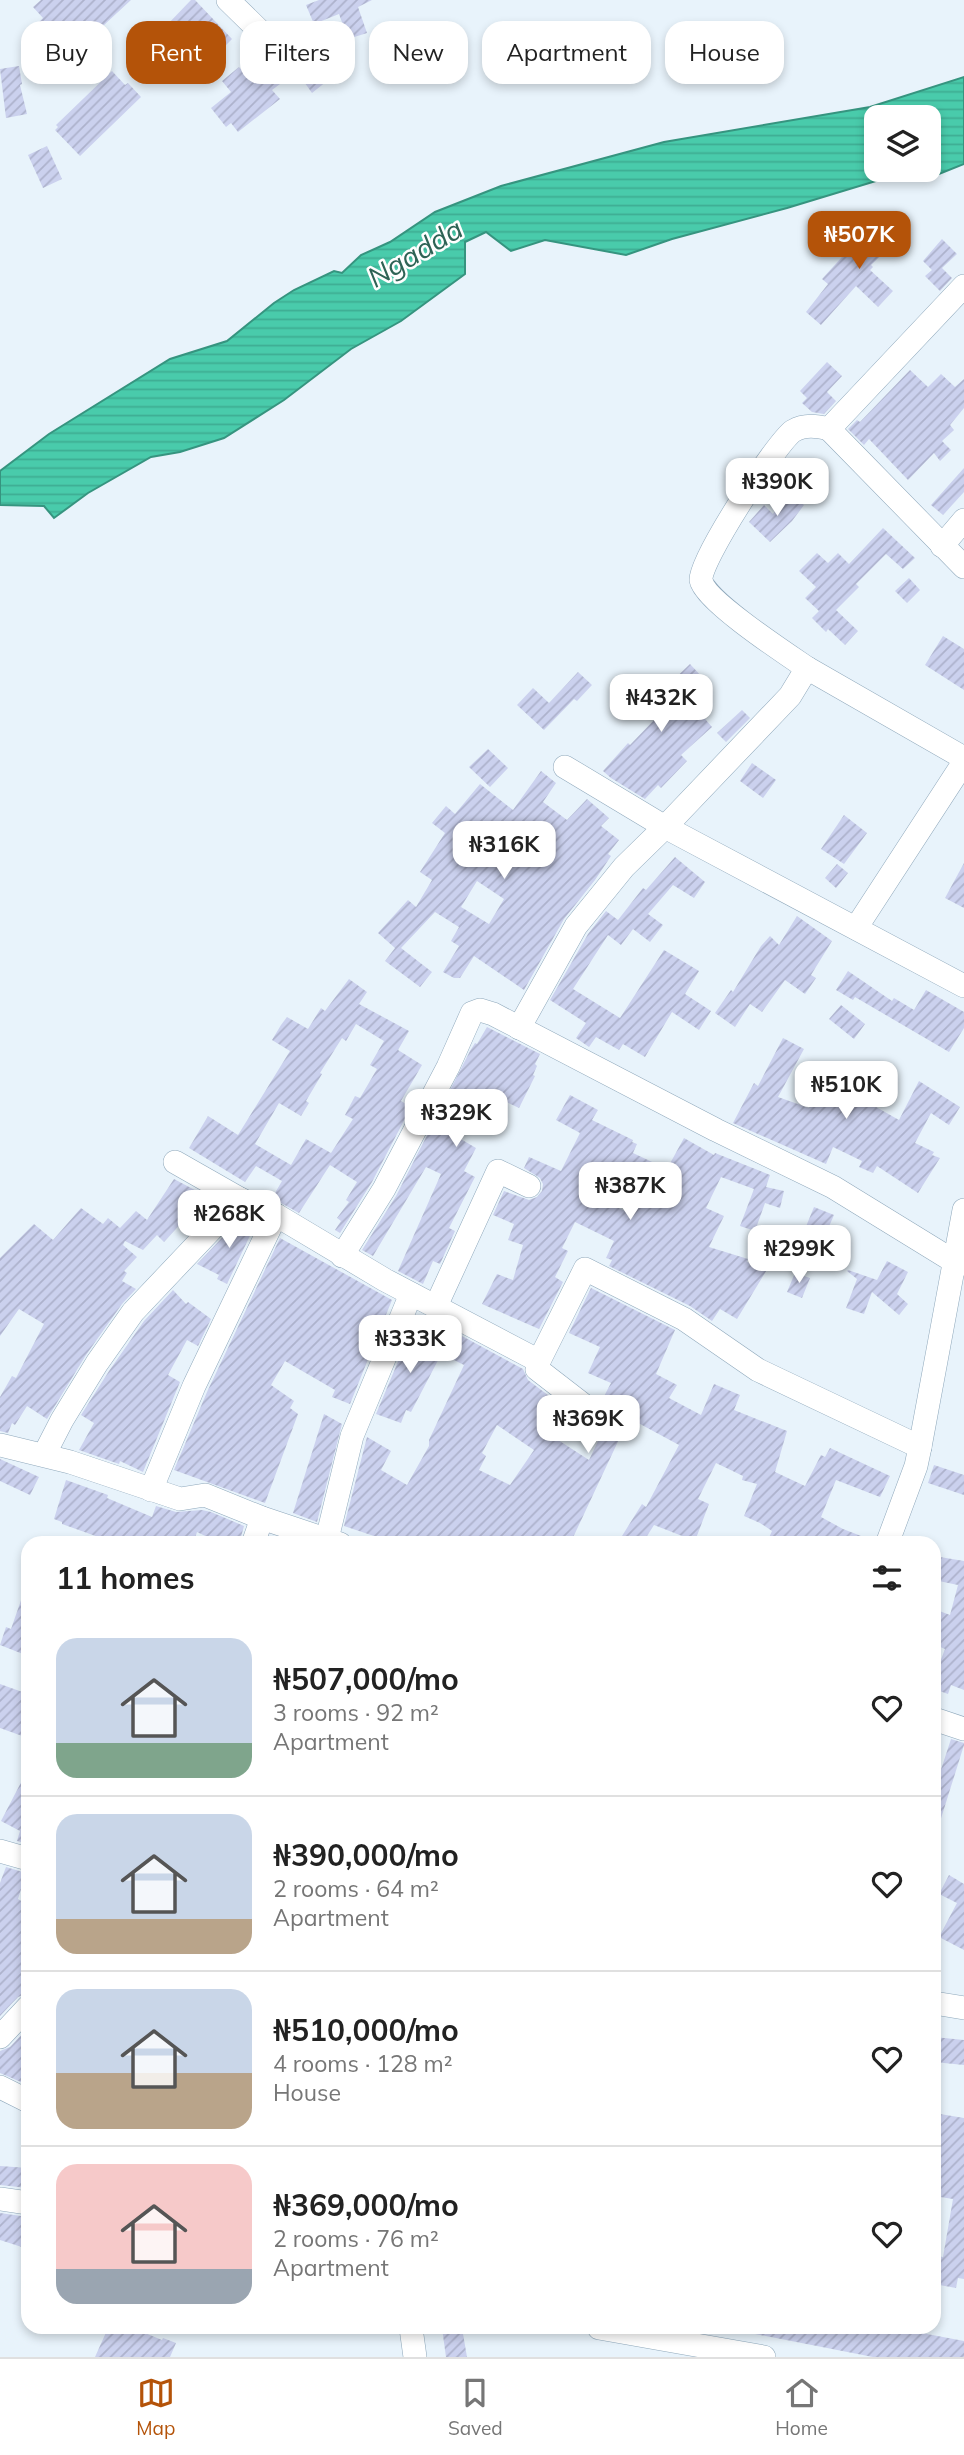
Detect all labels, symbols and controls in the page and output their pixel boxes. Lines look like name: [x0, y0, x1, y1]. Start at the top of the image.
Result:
chip: Buy: [21, 21, 112, 84]
chip: Rent: [126, 21, 226, 84]
chip: Filters: [240, 21, 355, 84]
chip: New: [369, 21, 468, 84]
chip: Apartment: [482, 21, 651, 84]
chip: House: [665, 21, 784, 84]
map controls: [864, 105, 941, 182]
button: layers: [864, 105, 941, 182]
water label: Ngadda: [361, 211, 469, 295]
pin: ₦507K: [810, 212, 908, 271]
text: ₦507K: [824, 219, 894, 248]
pin: ₦390K: [728, 458, 826, 518]
text: ₦390K: [742, 466, 812, 495]
pin: ₦432K: [612, 674, 710, 734]
text: ₦432K: [626, 682, 696, 711]
pin: ₦316K: [455, 822, 553, 881]
text: ₦316K: [469, 829, 539, 858]
pin: ₦510K: [797, 1062, 895, 1121]
text: ₦510K: [811, 1069, 881, 1098]
pin: ₦329K: [407, 1090, 505, 1149]
text: ₦329K: [421, 1097, 491, 1126]
pin: ₦387K: [581, 1162, 679, 1222]
text: ₦387K: [595, 1170, 665, 1199]
pin: ₦268K: [180, 1190, 278, 1250]
text: ₦268K: [194, 1198, 264, 1227]
pin: ₦299K: [750, 1226, 848, 1285]
text: ₦299K: [764, 1233, 834, 1262]
pin: ₦333K: [361, 1316, 459, 1375]
text: ₦333K: [375, 1323, 445, 1352]
pin: ₦369K: [539, 1396, 637, 1455]
text: ₦369K: [553, 1403, 623, 1432]
text: 11 homes: [56, 1559, 195, 1597]
icon: filters: [868, 1559, 906, 1597]
text: ₦507,000/mo: [273, 1660, 459, 1698]
icon: home: [112, 1666, 196, 1750]
icon: heart: [868, 1689, 906, 1727]
text: 3 rooms · 92 m²: [273, 1698, 439, 1727]
text: Apartment: [273, 1727, 389, 1756]
text: ₦390,000/mo: [273, 1836, 459, 1874]
icon: home: [112, 1842, 196, 1926]
icon: heart: [868, 1865, 906, 1903]
text: 2 rooms · 64 m²: [273, 1874, 439, 1903]
text: Apartment: [273, 1903, 389, 1932]
text: ₦510,000/mo: [273, 2011, 459, 2049]
icon: home: [112, 2017, 196, 2101]
icon: heart: [868, 2040, 906, 2078]
text: 4 rooms · 128 m²: [273, 2049, 453, 2078]
text: House: [273, 2078, 341, 2107]
text: ₦369,000/mo: [273, 2186, 459, 2224]
icon: home: [112, 2192, 196, 2276]
icon: heart: [868, 2215, 906, 2253]
text: 2 rooms · 76 m²: [273, 2224, 439, 2253]
text: Apartment: [273, 2253, 389, 2282]
tab: Map: [136, 2374, 175, 2440]
tab: Saved: [448, 2374, 503, 2440]
tab: Home: [775, 2374, 828, 2440]

